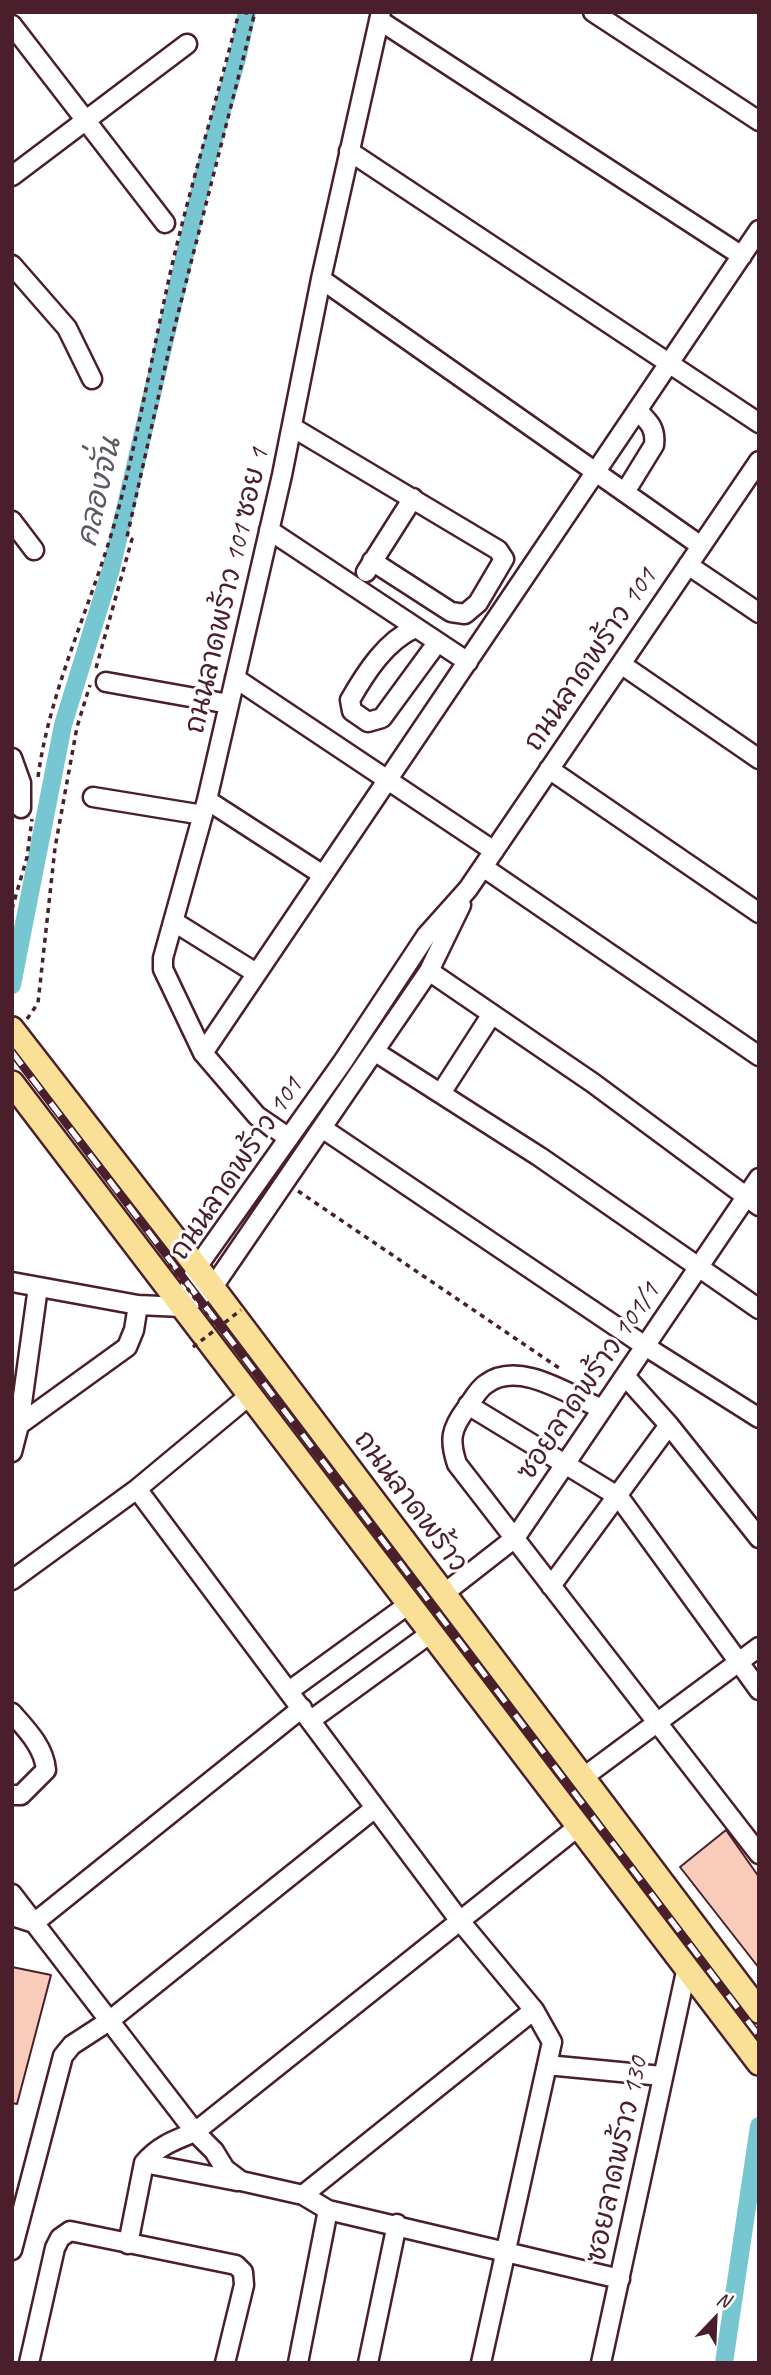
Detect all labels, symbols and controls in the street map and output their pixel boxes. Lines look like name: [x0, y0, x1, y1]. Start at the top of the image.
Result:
water label: คลองจั่น: [70, 434, 130, 550]
street label: ถนนลาดพร้าว 101 ซอย 1: [179, 445, 277, 737]
street label: ถนนลาดพร้าว 101: [517, 562, 665, 758]
street label: ถนนลาดพร้าว 101: [163, 1071, 311, 1267]
street label: ซอยลาดพร้าว 101/1: [510, 1277, 668, 1487]
street label: ถนนลาดพร้าว: [346, 1425, 474, 1579]
street label: ซอยลาดพร้าว 130: [580, 2054, 656, 2266]
north arrow: [680, 2284, 750, 2354]
text: N: [713, 2286, 733, 2313]

